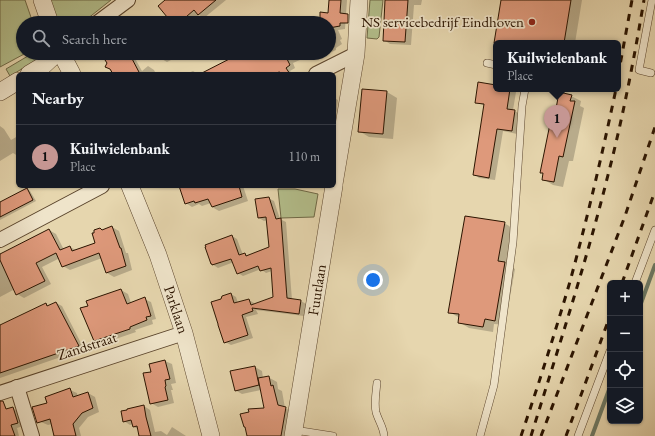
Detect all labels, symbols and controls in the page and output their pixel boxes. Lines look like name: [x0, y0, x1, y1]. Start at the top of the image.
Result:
place label: NS servicebedrijf Eindhoven: [361, 12, 524, 31]
search box: [16, 16, 336, 60]
marker: NS servicebedrijf Eindhoven: [527, 17, 537, 27]
icon: search: [30, 27, 52, 49]
text: Search here: [62, 29, 127, 48]
popup: [493, 40, 621, 92]
text: Kuilwielenbank: [507, 48, 607, 67]
text: Place: [507, 67, 533, 84]
text: Nearby: [32, 87, 84, 109]
pin: 1: [544, 105, 570, 138]
text: Kuilwielenbank: [70, 139, 170, 158]
text: 1: [42, 148, 48, 165]
text: 110 m: [289, 148, 320, 165]
text: Place: [70, 158, 96, 175]
street label: Fuutlaan: [303, 263, 330, 317]
your location: [363, 270, 383, 290]
map controls: [607, 280, 643, 424]
button: +: [607, 280, 643, 316]
street label: Parklaan: [160, 283, 193, 336]
button: −: [607, 316, 643, 352]
street label: Zandstraat: [55, 327, 119, 364]
button: locate: [607, 352, 643, 388]
button: layers: [607, 388, 643, 424]

